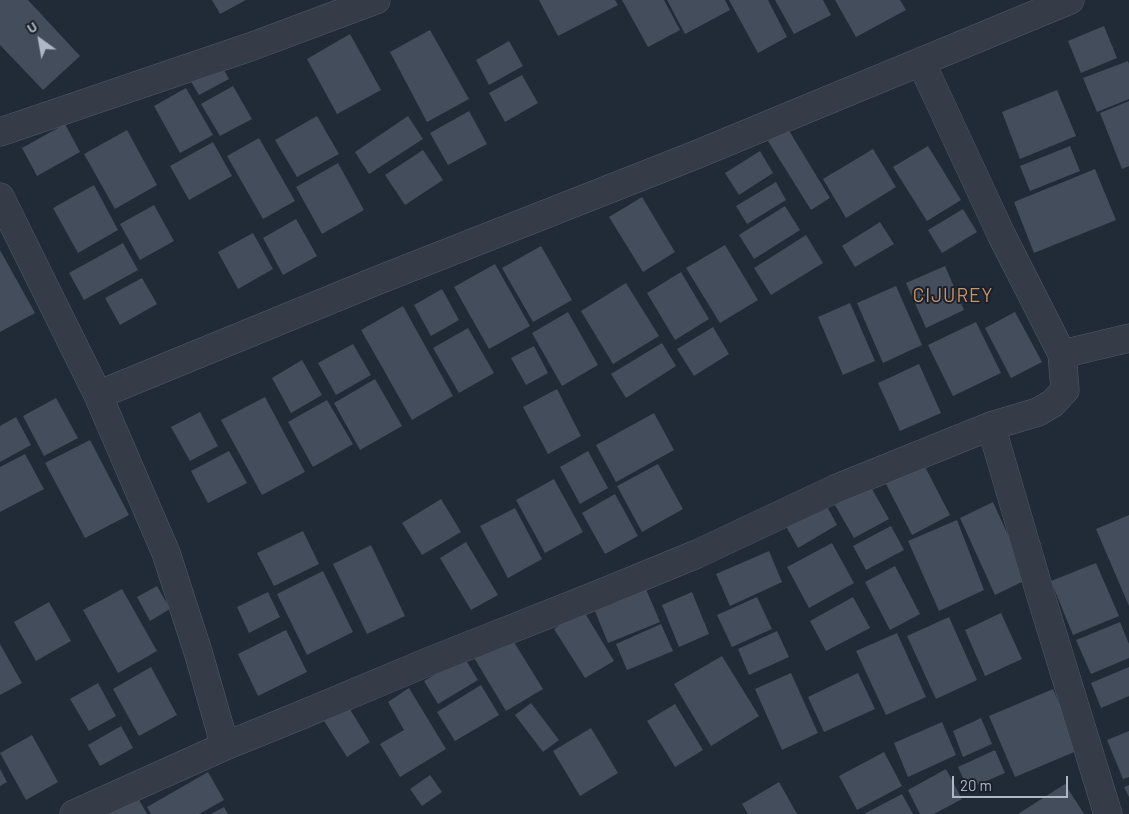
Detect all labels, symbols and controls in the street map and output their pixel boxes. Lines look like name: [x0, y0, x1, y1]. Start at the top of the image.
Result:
north arrow: [15, 15, 65, 65]
text: U: [24, 17, 40, 36]
district label: CIJUREY: [912, 285, 994, 307]
scale bar: [954, 766, 1070, 798]
text: 20 m: [960, 776, 992, 794]

